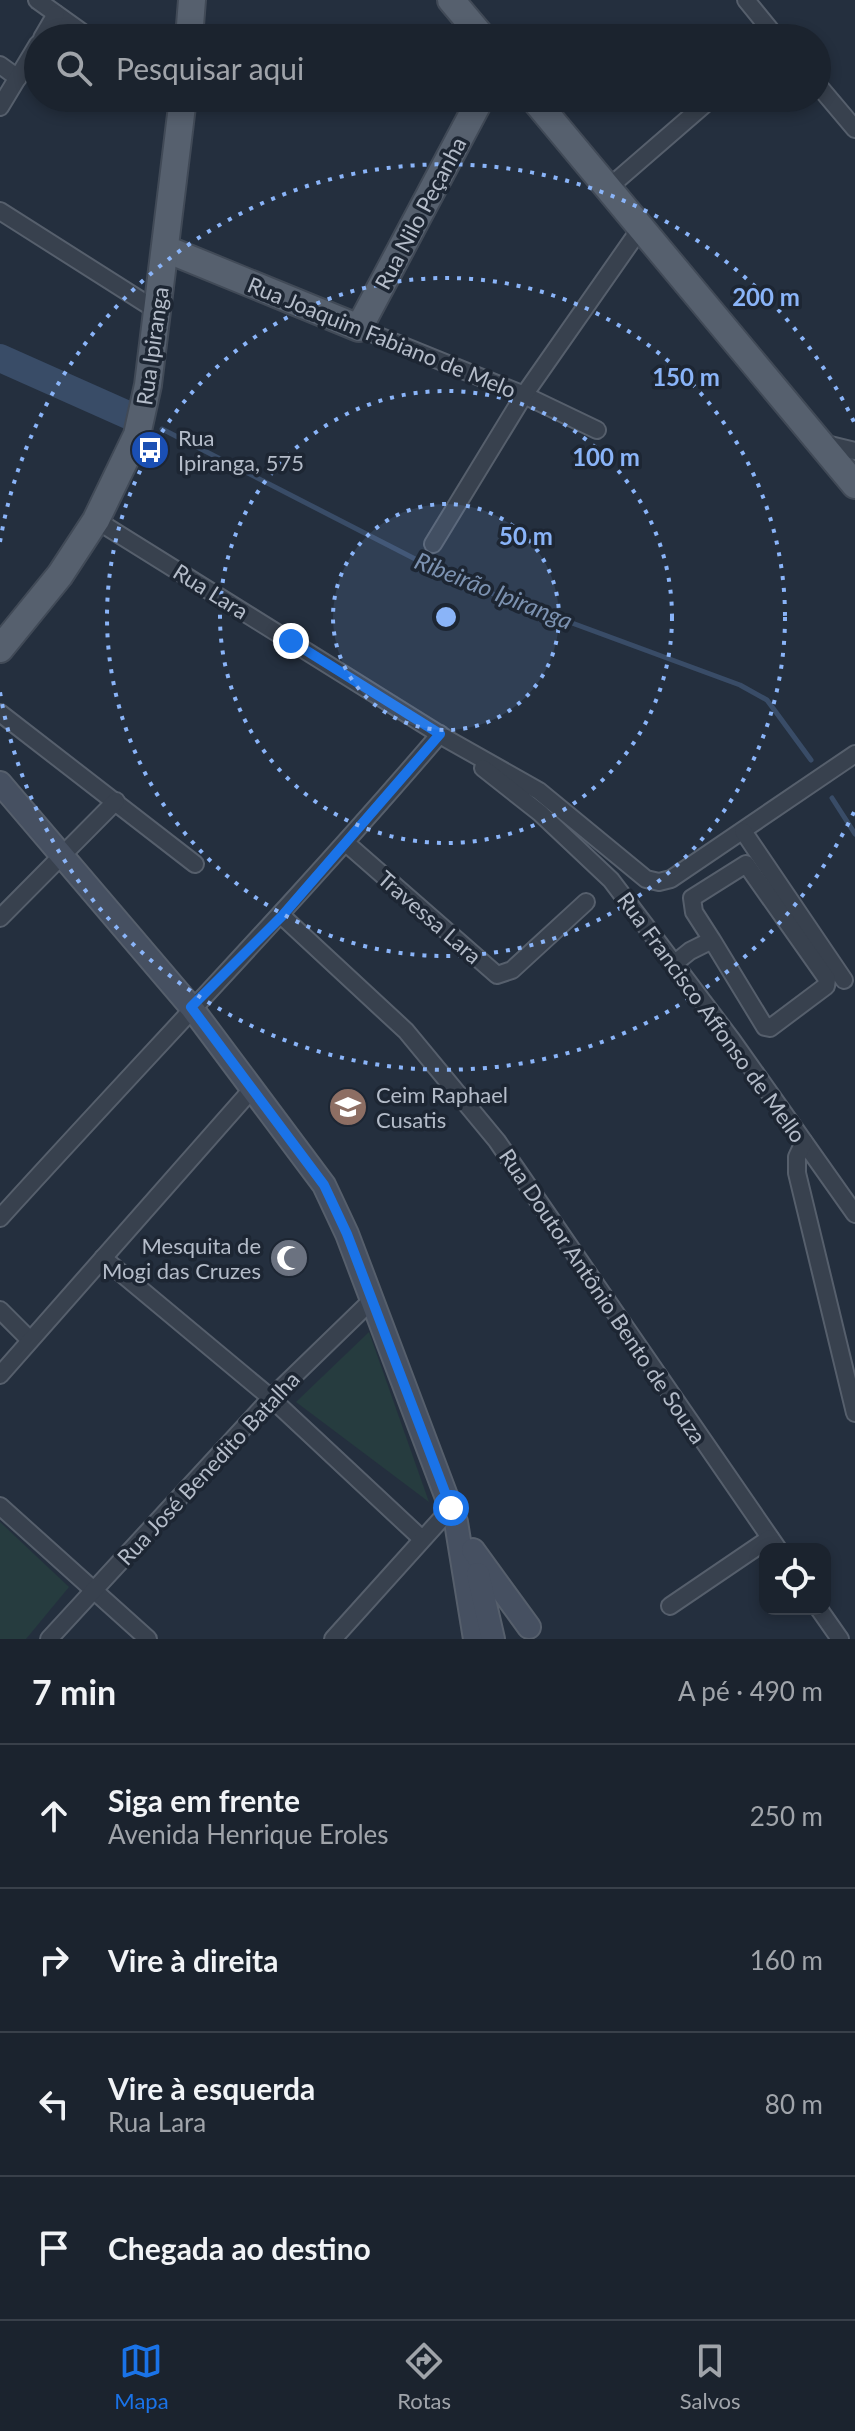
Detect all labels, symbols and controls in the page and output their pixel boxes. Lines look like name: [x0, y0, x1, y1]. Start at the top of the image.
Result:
search box: [24, 24, 831, 112]
icon: search: [52, 46, 96, 90]
text: Pesquisar aqui: [116, 50, 304, 86]
street label: Rua Nilo Peçanha: [369, 132, 471, 294]
street label: Rua Joaquim Fabiano de Melo: [244, 271, 520, 403]
text: 200 m: [732, 282, 800, 311]
street label: Rua Ipiranga: [130, 285, 174, 407]
text: 150 m: [652, 362, 720, 391]
place label: Rua Ipiranga, 575: [178, 424, 304, 476]
bus stop icon: Rua Ipiranga, 575: [129, 429, 171, 471]
text: 100 m: [572, 442, 640, 471]
text: 50 m: [499, 521, 553, 550]
water label: Ribeirão Ipiranga: [411, 545, 577, 635]
street label: Rua Lara: [169, 558, 253, 624]
centre of rings: [432, 603, 460, 631]
route end: [273, 623, 309, 659]
street label: Travessa Lara: [373, 865, 487, 969]
street label: Rua Francisco Affonso de Mello: [612, 887, 812, 1147]
place label: Ceim Raphael Cusatis: [376, 1081, 508, 1133]
school or university icon: Ceim Raphael Cusatis: [327, 1086, 369, 1128]
street label: Rua Doutor Antônio Bento de Souza: [494, 1143, 712, 1449]
place label: Mesquita de Mogi das Cruzes: [102, 1232, 261, 1284]
mosque icon: Mesquita de Mogi das Cruzes: [268, 1237, 310, 1279]
street label: Rua José Benedito Batalha: [111, 1366, 305, 1570]
route start: [433, 1490, 469, 1526]
map controls: [759, 1543, 831, 1615]
button: locate: [759, 1543, 831, 1615]
text: 7 min: [32, 1671, 116, 1712]
text: A pé · 490 m: [678, 1675, 823, 1707]
text: Siga em frente: [108, 1782, 300, 1818]
icon: ahead: [32, 1794, 76, 1838]
text: 250 m: [750, 1800, 823, 1832]
text: Avenida Henrique Eroles: [108, 1818, 389, 1850]
icon: right: [32, 1938, 76, 1982]
text: Vire à direita: [108, 1942, 278, 1978]
text: 160 m: [750, 1944, 823, 1976]
text: Vire à esquerda: [108, 2070, 315, 2106]
icon: left: [32, 2082, 76, 2126]
text: 80 m: [765, 2088, 823, 2120]
text: Rua Lara: [108, 2106, 206, 2138]
icon: arrive: [32, 2226, 76, 2270]
text: Chegada ao destino: [108, 2230, 371, 2266]
tab: Mapa: [114, 2339, 169, 2414]
tab: Rotas: [397, 2339, 451, 2414]
tab: Salvos: [680, 2339, 741, 2414]

